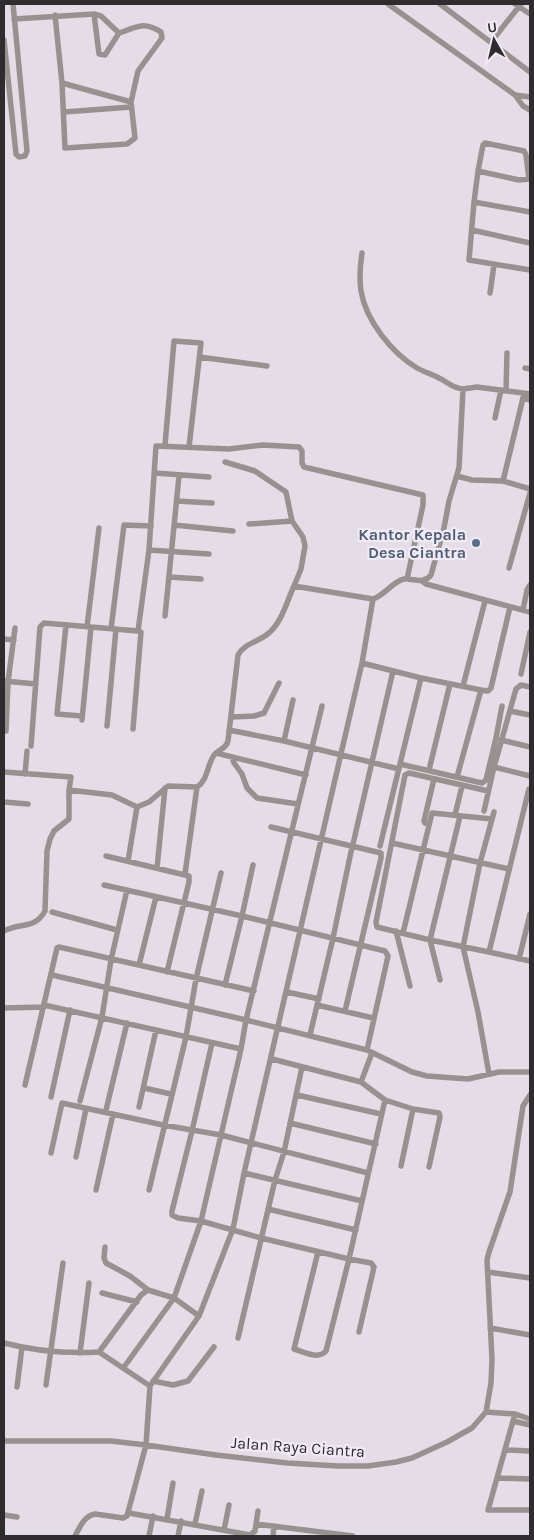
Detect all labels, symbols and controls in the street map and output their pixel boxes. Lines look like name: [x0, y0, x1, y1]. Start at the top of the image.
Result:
north arrow: [469, 15, 519, 65]
text: U: [486, 19, 498, 37]
place label: Kantor Kepala Desa Ciantra: [358, 525, 466, 562]
marker: Kantor Kepala Desa Ciantra: [470, 537, 482, 549]
street label: Jalan Raya Ciantra: [230, 1433, 366, 1461]

